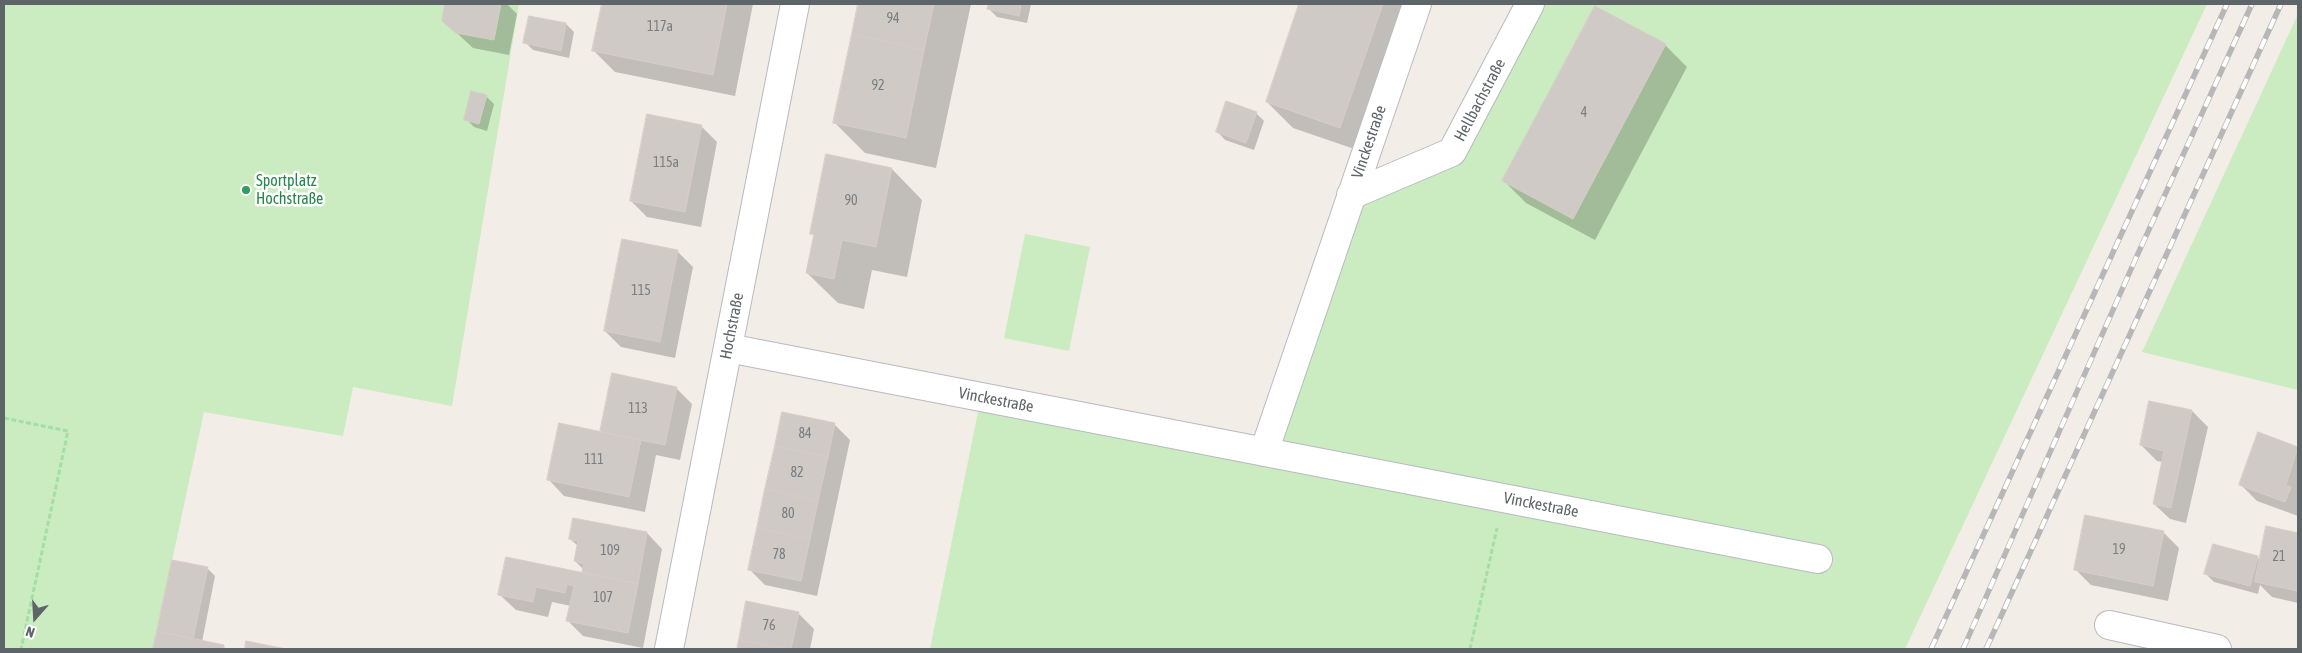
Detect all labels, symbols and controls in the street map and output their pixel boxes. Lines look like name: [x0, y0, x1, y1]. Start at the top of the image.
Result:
house number: 94: [886, 11, 900, 27]
house number: 117a: [647, 19, 673, 35]
street label: Hellbachstraße: [1450, 55, 1510, 145]
house number: 92: [871, 78, 885, 94]
street label: Vinckestraße: [1348, 103, 1390, 181]
house number: 4: [1581, 105, 1587, 121]
house number: 115a: [653, 155, 679, 171]
place label: Sportplatz Hochstraße: [256, 171, 323, 209]
marker: Sportplatz Hochstraße: [240, 184, 252, 196]
house number: 90: [844, 193, 858, 209]
house number: 115: [631, 283, 651, 299]
street label: Hochstraße: [716, 291, 748, 361]
street label: Vinckestraße: [957, 383, 1035, 417]
house number: 113: [628, 401, 648, 417]
house number: 84: [798, 426, 812, 442]
house number: 111: [584, 452, 604, 468]
house number: 82: [790, 465, 804, 481]
street label: Vinckestraße: [1502, 488, 1580, 522]
house number: 80: [781, 506, 795, 522]
house number: 19: [2112, 542, 2126, 558]
house number: 109: [600, 543, 620, 559]
house number: 78: [772, 547, 786, 563]
house number: 21: [2272, 549, 2286, 565]
house number: 107: [593, 590, 613, 606]
north arrow: [10, 593, 60, 643]
house number: 76: [762, 618, 776, 634]
text: N: [24, 623, 37, 641]

